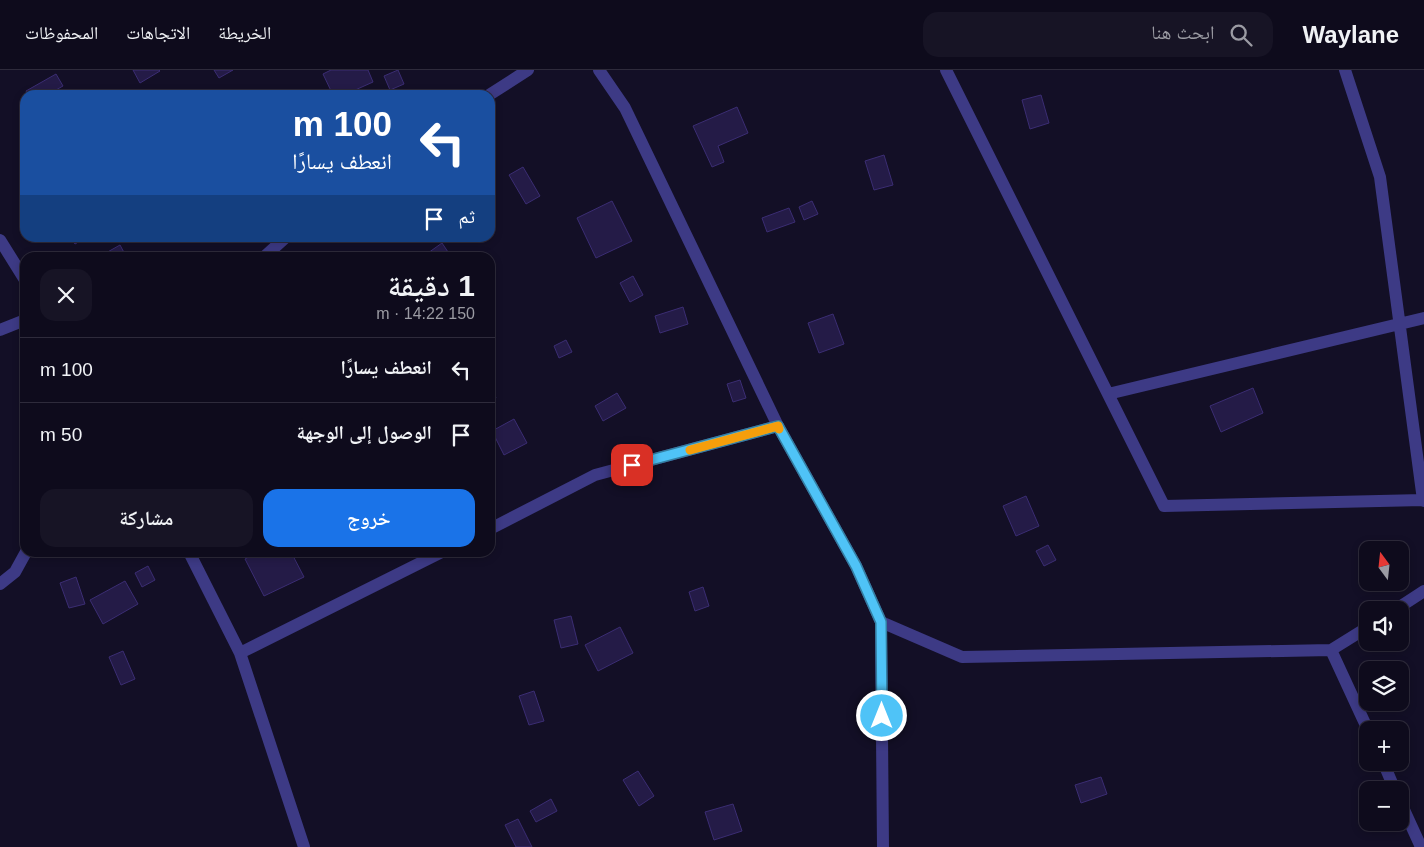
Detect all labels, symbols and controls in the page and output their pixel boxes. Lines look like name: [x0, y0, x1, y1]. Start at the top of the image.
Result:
search box: [923, 12, 1273, 57]
icon: search: [1227, 21, 1255, 49]
text: Waylane: [1303, 21, 1399, 48]
text: ابحث هنا: [1151, 22, 1215, 43]
text: المحفوظات: [25, 23, 98, 43]
text: الاتجاهات: [126, 23, 190, 43]
text: الخريطة: [218, 23, 271, 43]
text: 100 m: [293, 104, 392, 143]
icon: left: [410, 110, 475, 175]
text: انعطف يسارًا: [292, 149, 392, 174]
icon: arrive: [420, 205, 448, 233]
text: ثم: [458, 206, 475, 227]
button: close: [40, 269, 92, 321]
text: 1 دقيقة: [388, 269, 475, 302]
text: 150 m · 14:22: [376, 305, 475, 322]
icon: left: [447, 356, 475, 384]
text: انعطف يسارًا: [341, 357, 432, 378]
text: 100 m: [40, 359, 93, 380]
icon: arrive: [447, 421, 475, 449]
text: الوصول إلى الوجهة: [296, 422, 432, 443]
text: 50 m: [40, 424, 82, 445]
pin: [611, 444, 653, 486]
icon: arrive: [618, 451, 646, 479]
button: مشاركة: [40, 489, 253, 547]
button: خروج: [263, 489, 475, 547]
north arrow: [1359, 541, 1409, 591]
map controls: [1359, 541, 1409, 831]
button: sound: [1359, 601, 1409, 651]
button: layers: [1359, 661, 1409, 711]
position arrow: [855, 689, 907, 741]
button: +: [1359, 721, 1409, 771]
button: −: [1359, 781, 1409, 831]

